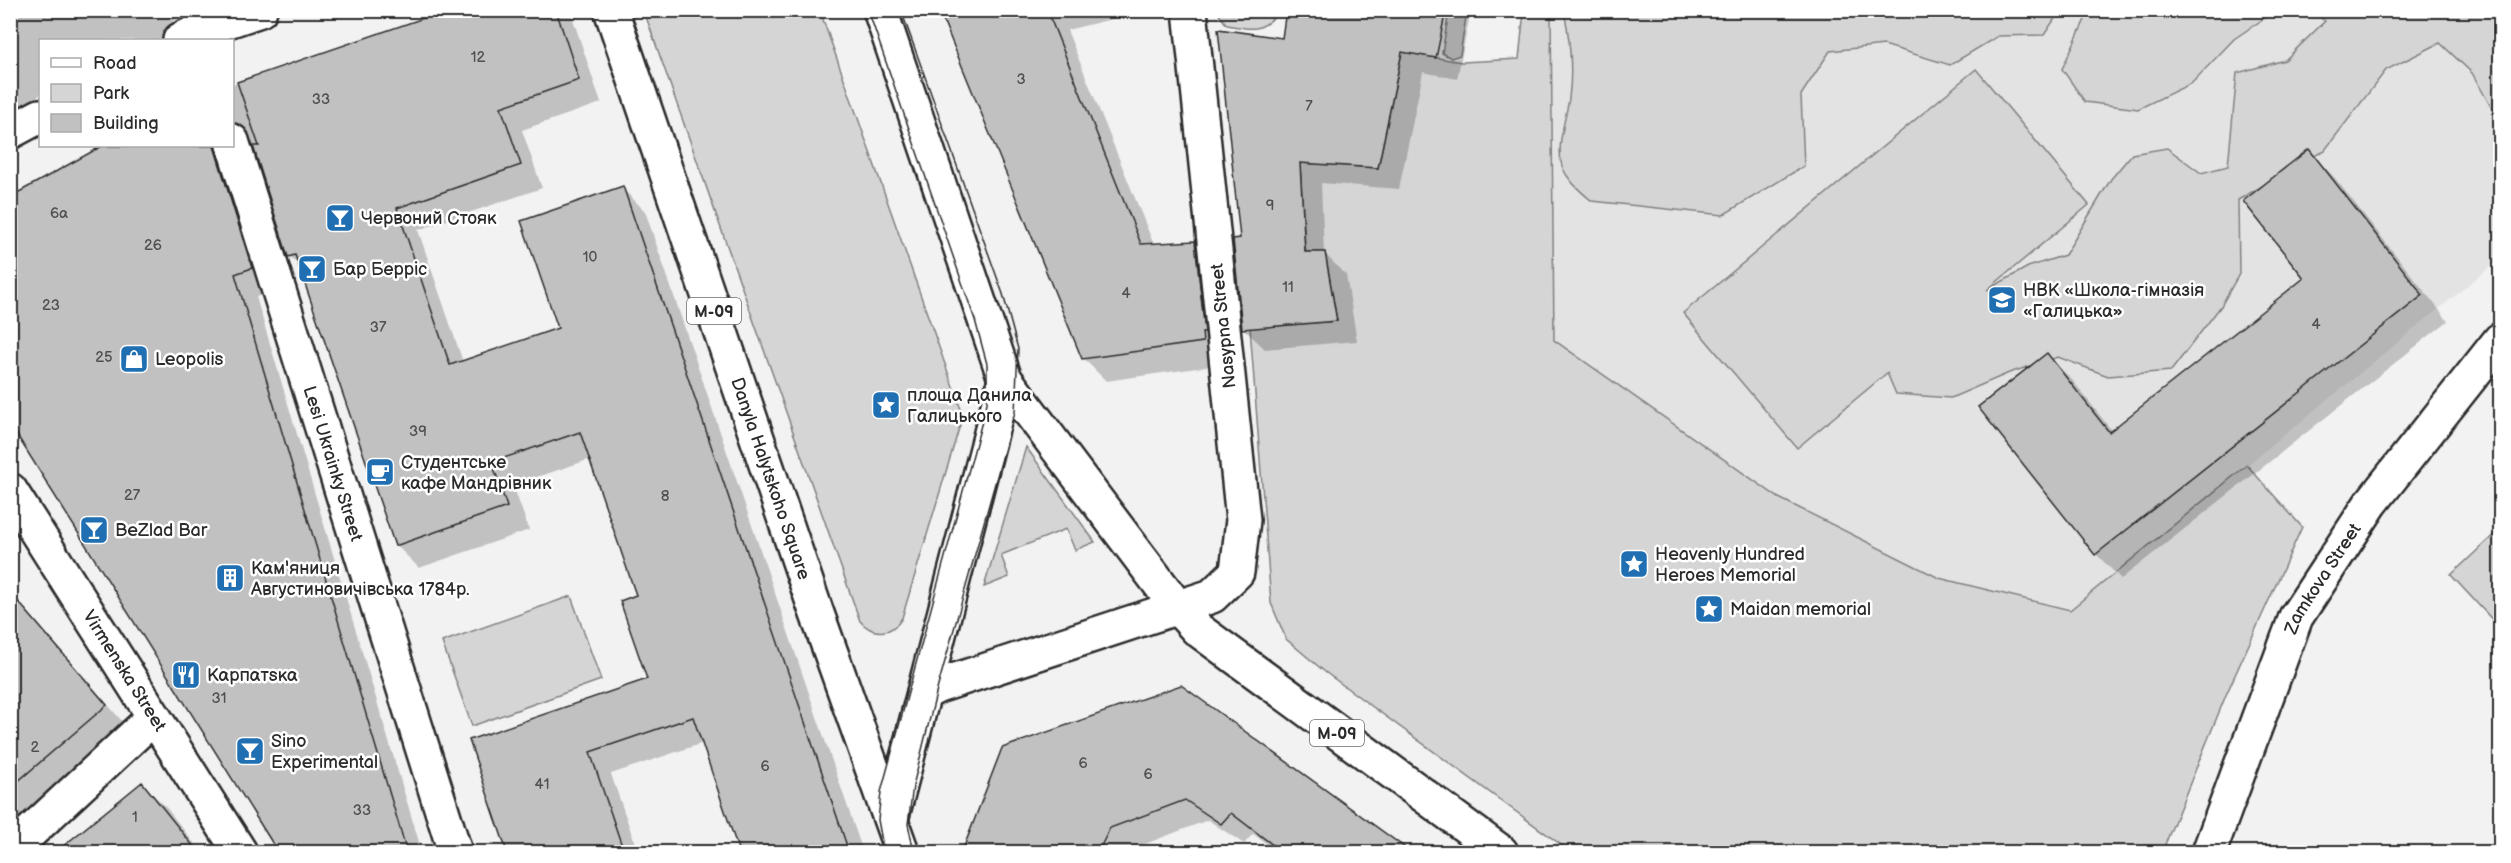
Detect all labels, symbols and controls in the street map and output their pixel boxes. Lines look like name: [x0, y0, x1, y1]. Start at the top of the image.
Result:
legend: [39, 39, 234, 147]
house number: 12: [471, 48, 485, 67]
text: Road: [93, 53, 137, 74]
house number: 3: [1016, 70, 1026, 89]
text: Park: [93, 83, 129, 104]
house number: 33: [312, 90, 330, 109]
house number: 7: [1305, 97, 1313, 116]
text: Building: [93, 113, 159, 134]
house number: 9: [1266, 196, 1274, 215]
bar icon: Червоний Стояк: [324, 202, 356, 234]
house number: 6а: [50, 204, 68, 223]
place label: Червоний Стояк: [361, 208, 497, 229]
house number: 26: [144, 236, 162, 255]
house number: 10: [583, 248, 597, 267]
bar icon: Бар Берріс: [296, 253, 328, 285]
place label: Бар Берріс: [333, 259, 427, 280]
street label: Nasypna Street: [1206, 262, 1241, 390]
house number: 11: [1282, 278, 1294, 297]
place label: НВК «Школа-гімназія «Галицька»: [2023, 280, 2204, 322]
house number: 4: [1121, 284, 1131, 303]
school or university icon: НВК «Школа-гімназія «Галицька»: [1986, 284, 2018, 316]
house number: 23: [42, 296, 60, 315]
road number: М-09: [687, 298, 741, 324]
house number: 4: [2311, 315, 2321, 334]
house number: 37: [370, 318, 387, 337]
shop icon: Leopolis: [118, 343, 150, 375]
house number: 25: [95, 348, 113, 367]
place label: Leopolis: [155, 349, 224, 370]
street label: Danyla Halytskoho Square: [726, 375, 815, 583]
street label: Lesi Ukrainky Street: [299, 384, 367, 544]
place label: площа Данила Галицького: [907, 385, 1032, 427]
place icon: площа Данила Галицького: [870, 389, 902, 421]
house number: 39: [409, 422, 427, 441]
place label: Студентське кафе Мандрівник: [401, 452, 552, 494]
cafe icon: Студентське кафе Мандрівник: [364, 456, 396, 488]
house number: 27: [124, 486, 141, 505]
house number: 8: [661, 487, 670, 506]
bar icon: BeZlad Bar: [78, 514, 110, 546]
street label: Zamkova Street: [2280, 519, 2366, 638]
place label: BeZlad Bar: [115, 520, 208, 541]
place label: Heavenly Hundred Heroes Memorial: [1655, 544, 1805, 586]
place icon: Heavenly Hundred Heroes Memorial: [1618, 548, 1650, 580]
place label: Кам'яниця Августиновичівська 1784р.: [250, 558, 470, 600]
building icon: Кам'яниця Августиновичівська 1784р.: [214, 562, 246, 594]
place icon: Maidan memorial: [1693, 593, 1725, 625]
place label: Maidan memorial: [1730, 599, 1871, 620]
street label: Virmenska Street: [78, 607, 171, 736]
restaurant icon: Карпатsка: [170, 659, 202, 691]
place label: Карпатsка: [207, 665, 298, 686]
house number: 31: [211, 689, 227, 708]
road number: М-09: [1310, 720, 1364, 746]
place label: Sino Experimental: [271, 731, 378, 773]
bar icon: Sino Experimental: [234, 735, 266, 767]
house number: 2: [31, 738, 40, 757]
house number: 6: [1078, 754, 1088, 773]
house number: 6: [760, 757, 770, 776]
house number: 6: [1143, 765, 1153, 784]
house number: 41: [535, 775, 549, 794]
house number: 33: [353, 801, 371, 820]
house number: 1: [132, 808, 138, 827]

